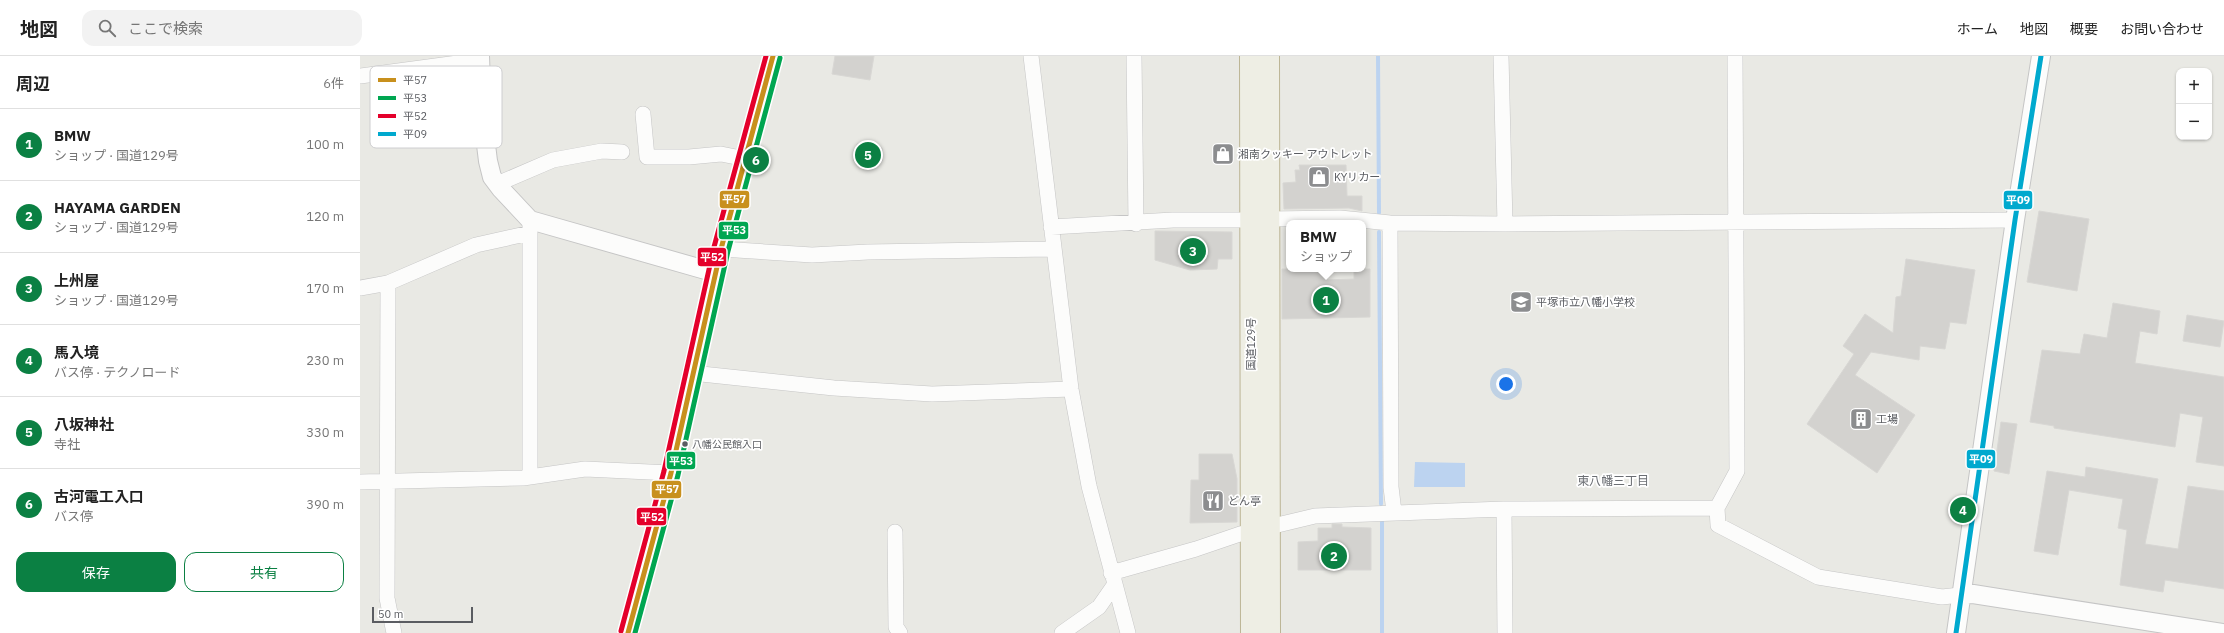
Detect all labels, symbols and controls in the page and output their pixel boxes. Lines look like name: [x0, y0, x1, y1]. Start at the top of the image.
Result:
search box: [82, 10, 362, 46]
text: 地図: [20, 17, 58, 41]
icon: search: [96, 17, 118, 39]
text: ここで検索: [128, 19, 203, 38]
text: ホーム: [1956, 20, 1998, 38]
text: 地図: [2020, 20, 2048, 38]
text: 概要: [2070, 20, 2098, 38]
text: お問い合わせ: [2120, 20, 2204, 38]
legend: [370, 66, 502, 148]
map controls: [2176, 68, 2212, 140]
button: +: [2176, 68, 2212, 104]
text: 周辺: [16, 73, 50, 95]
text: 平57: [403, 73, 427, 87]
text: 6件: [323, 75, 344, 92]
text: 平53: [403, 91, 427, 105]
button: −: [2176, 104, 2212, 140]
text: 平52: [403, 109, 427, 123]
text: BMW: [54, 126, 91, 145]
text: 平09: [403, 127, 427, 141]
text: 1: [25, 136, 33, 153]
text: 100 m: [306, 136, 344, 153]
pin: 5: [855, 140, 881, 170]
shop icon: 湘南クッキー アウトレット: [1210, 141, 1236, 167]
pin: 6: [743, 145, 769, 175]
text: ショップ · 国道129号: [54, 147, 179, 164]
place label: 湘南クッキー アウトレット: [1238, 147, 1373, 161]
shop icon: KYリカー: [1306, 164, 1332, 190]
place label: KYリカー: [1334, 170, 1380, 184]
line badge: 平57: [719, 190, 750, 209]
line badge: 平09: [2003, 190, 2033, 210]
text: 平57: [722, 192, 746, 206]
text: 平09: [2006, 193, 2030, 207]
text: HAYAMA GARDEN: [54, 198, 181, 217]
text: 2: [25, 208, 33, 225]
text: 120 m: [306, 208, 344, 225]
text: ショップ · 国道129号: [54, 219, 179, 236]
popup: [1286, 220, 1366, 272]
line badge: 平53: [718, 221, 749, 240]
text: 平53: [722, 223, 746, 237]
text: BMW: [1300, 227, 1337, 246]
pin: 3: [1180, 236, 1206, 266]
line badge: 平52: [697, 247, 727, 267]
text: ショップ: [1300, 248, 1352, 265]
text: 平52: [700, 250, 724, 264]
text: 上州屋: [54, 271, 99, 290]
text: 3: [25, 280, 33, 297]
text: 170 m: [306, 280, 344, 297]
pin: 1: [1313, 285, 1339, 315]
school or university icon: 平塚市立八幡小学校: [1508, 289, 1534, 315]
text: ショップ · 国道129号: [54, 292, 179, 309]
place label: 平塚市立八幡小学校: [1536, 295, 1635, 309]
street label: 国道129号: [1244, 318, 1258, 370]
text: 馬入境: [54, 343, 99, 362]
text: 4: [25, 352, 33, 369]
text: 230 m: [306, 352, 344, 369]
text: バス停 · テクノロード: [54, 364, 181, 381]
your location: [1496, 374, 1516, 394]
building icon: 工場: [1848, 406, 1874, 432]
place label: 工場: [1876, 412, 1898, 426]
text: 八坂神社: [54, 415, 114, 434]
text: 5: [25, 424, 33, 441]
text: 330 m: [306, 424, 344, 441]
text: 寺社: [54, 436, 80, 453]
place label: 八幡公民館入口: [692, 438, 762, 451]
marker: 八幡公民館入口: [680, 439, 690, 449]
line badge: 平09: [1966, 449, 1996, 469]
line badge: 平53: [666, 451, 696, 470]
text: 平09: [1969, 452, 1993, 466]
text: 平53: [669, 454, 693, 468]
district label: 東八幡三丁目: [1577, 473, 1649, 488]
line badge: 平57: [651, 480, 682, 499]
text: 平57: [655, 482, 679, 496]
text: 古河電工入口: [54, 487, 144, 506]
restaurant icon: どん亭: [1200, 488, 1226, 514]
place label: どん亭: [1228, 494, 1261, 508]
pin: 4: [1950, 495, 1976, 525]
text: 6: [25, 496, 33, 513]
text: 390 m: [306, 496, 344, 513]
line badge: 平52: [636, 507, 667, 526]
text: バス停: [54, 508, 93, 525]
text: 平52: [640, 510, 664, 524]
pin: 2: [1321, 541, 1347, 571]
button: 保存: [16, 552, 176, 592]
button: 共有: [184, 552, 344, 592]
scale bar: [372, 605, 473, 624]
text: 50 m: [378, 607, 403, 621]

